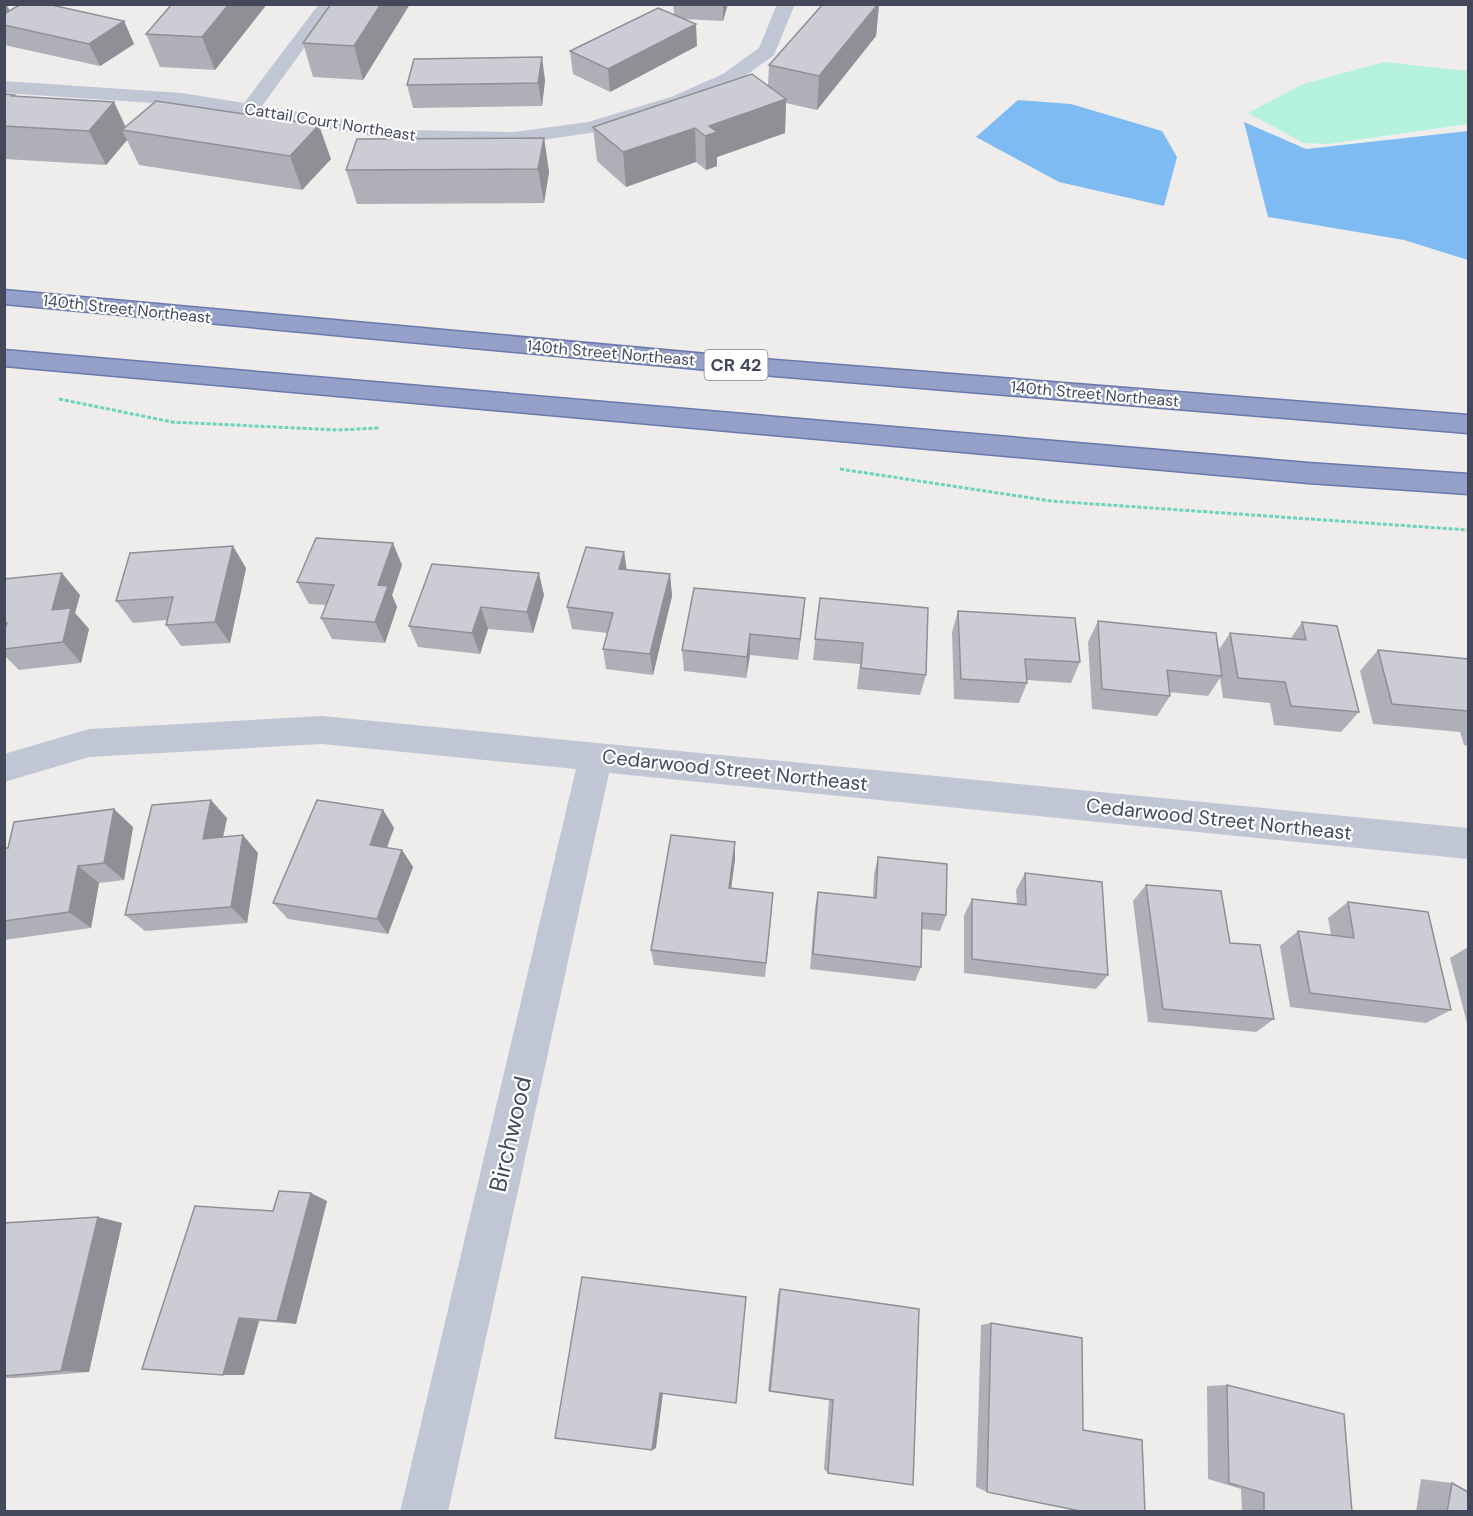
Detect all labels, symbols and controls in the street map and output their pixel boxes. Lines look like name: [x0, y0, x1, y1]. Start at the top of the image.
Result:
street label: Cattail Court Northeast: [243, 98, 417, 146]
street label: 140th Street Northeast: [42, 290, 212, 328]
street label: 140th Street Northeast: [526, 335, 696, 371]
road number: CR 42: [704, 350, 768, 380]
street label: 140th Street Northeast: [1010, 376, 1180, 412]
street label: Cedarwood Street Northeast: [601, 743, 869, 797]
street label: Cedarwood Street Northeast: [1085, 792, 1353, 846]
street label: Birchwood: [482, 1073, 538, 1195]

